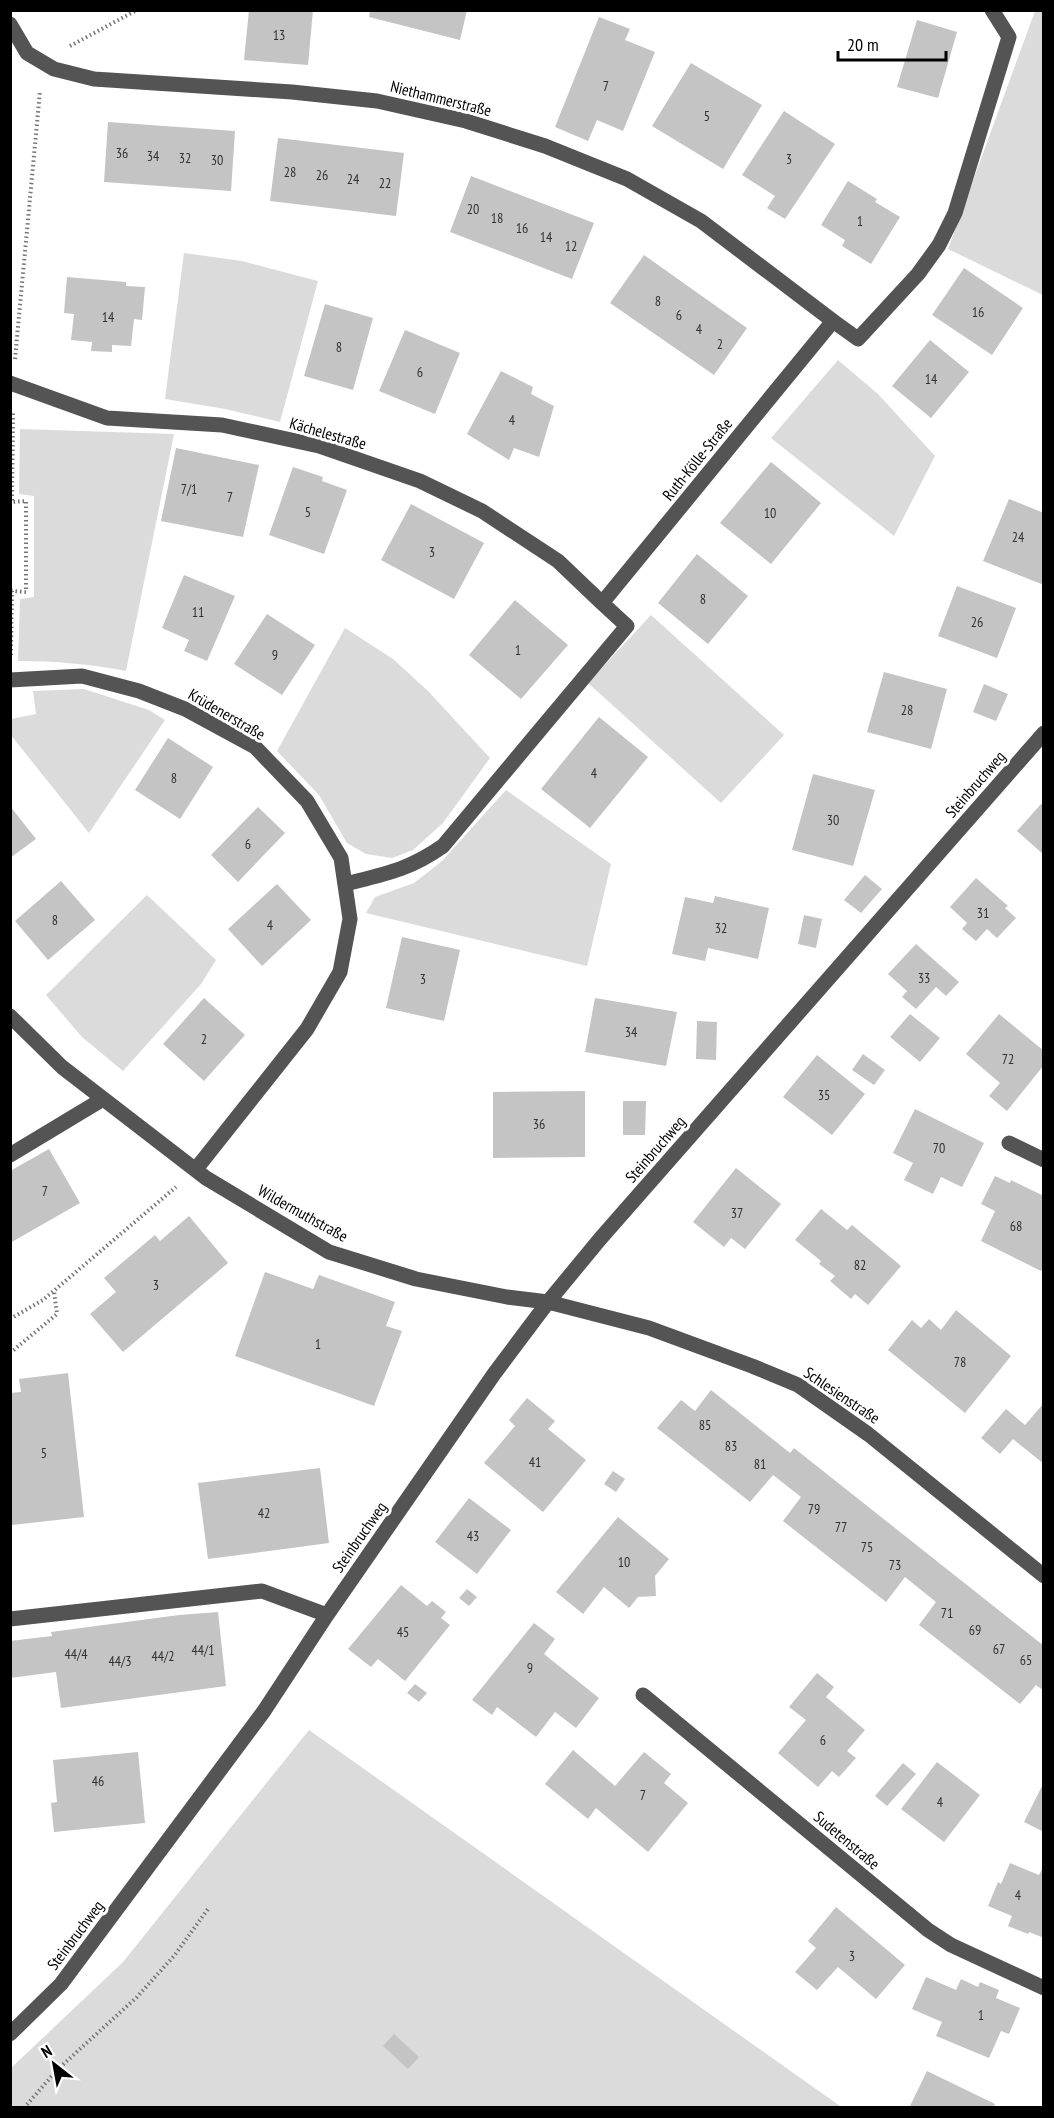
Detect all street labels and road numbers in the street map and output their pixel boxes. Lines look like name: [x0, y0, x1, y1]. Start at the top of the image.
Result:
street label: Niethammerstraße: [388, 76, 494, 120]
street label: Kächelestraße: [287, 413, 369, 453]
street label: Ruth-Kölle-Straße: [658, 414, 736, 504]
street label: Krüdenerstraße: [185, 684, 269, 744]
street label: Steinbruchweg: [941, 747, 1009, 821]
street label: Steinbruchweg: [621, 1112, 689, 1186]
street label: Wildermuthstraße: [255, 1180, 351, 1246]
street label: Schlesienstraße: [800, 1362, 884, 1428]
street label: Steinbruchweg: [327, 1498, 391, 1576]
street label: Sudetenstraße: [810, 1807, 884, 1873]
street label: Steinbruchweg: [42, 1896, 108, 1974]

